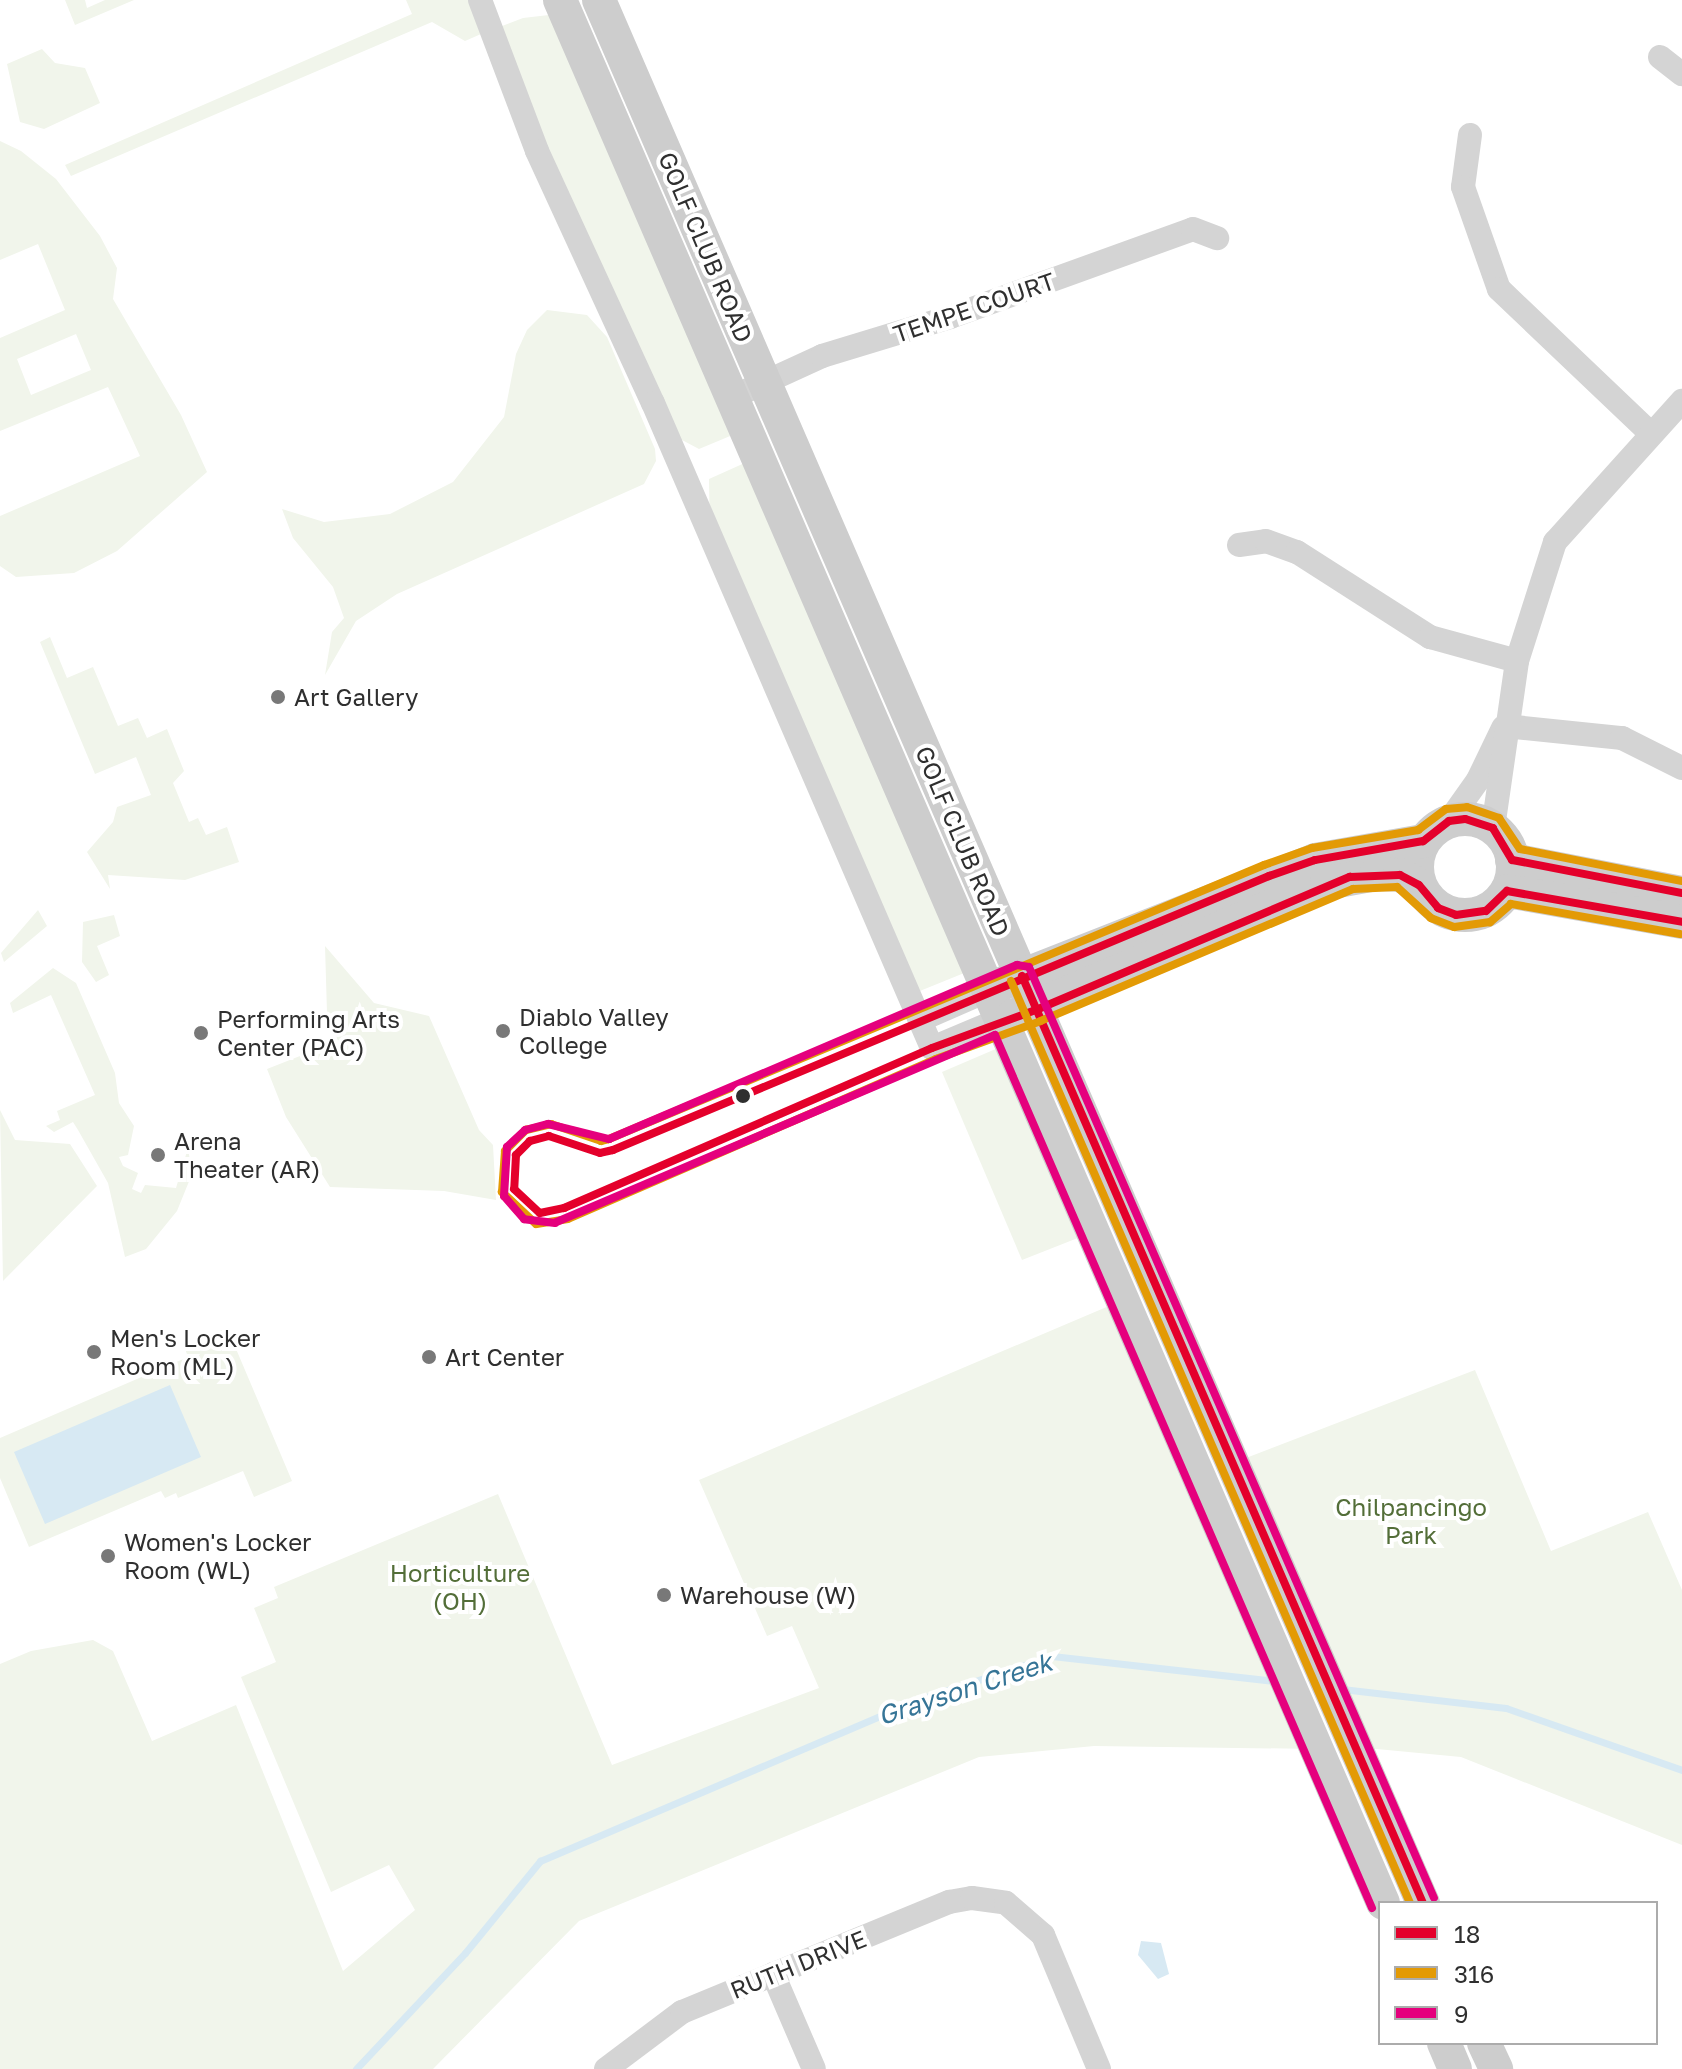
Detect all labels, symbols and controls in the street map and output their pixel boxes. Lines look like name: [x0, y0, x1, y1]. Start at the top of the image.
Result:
street label: GOLF CLUB ROAD: [653, 147, 759, 347]
street label: TEMPE COURT: [889, 266, 1059, 348]
place label: Art Gallery: [294, 683, 419, 711]
marker: Art Gallery: [269, 688, 287, 706]
street label: GOLF CLUB ROAD: [910, 741, 1016, 941]
place label: Diablo Valley College: [519, 1003, 669, 1059]
place label: Performing Arts Center (PAC): [217, 1005, 400, 1061]
marker: Diablo Valley College: [494, 1022, 512, 1040]
marker: Performing Arts Center (PAC): [192, 1024, 210, 1042]
unlabelled marker: [735, 1088, 751, 1104]
place label: Arena Theater (AR): [174, 1127, 320, 1183]
marker: Arena Theater (AR): [149, 1146, 167, 1164]
place label: Men's Locker Room (ML): [110, 1324, 260, 1380]
marker: Men's Locker Room (ML): [85, 1343, 103, 1361]
place label: Art Center: [445, 1343, 564, 1371]
marker: Art Center: [420, 1348, 438, 1366]
park label: Chilpancingo Park: [1335, 1493, 1487, 1549]
place label: Women's Locker Room (WL): [124, 1528, 311, 1584]
marker: Women's Locker Room (WL): [99, 1547, 117, 1565]
park label: Horticulture (OH): [390, 1559, 530, 1615]
place label: Warehouse (W): [680, 1581, 856, 1609]
marker: Warehouse (W): [655, 1586, 673, 1604]
water label: Grayson Creek: [874, 1646, 1056, 1732]
legend: [1378, 1901, 1658, 2045]
text: 18: [1454, 1919, 1480, 1948]
street label: RUTH DRIVE: [726, 1924, 870, 2004]
text: 316: [1454, 1959, 1494, 1988]
text: 9: [1454, 1999, 1469, 2028]

